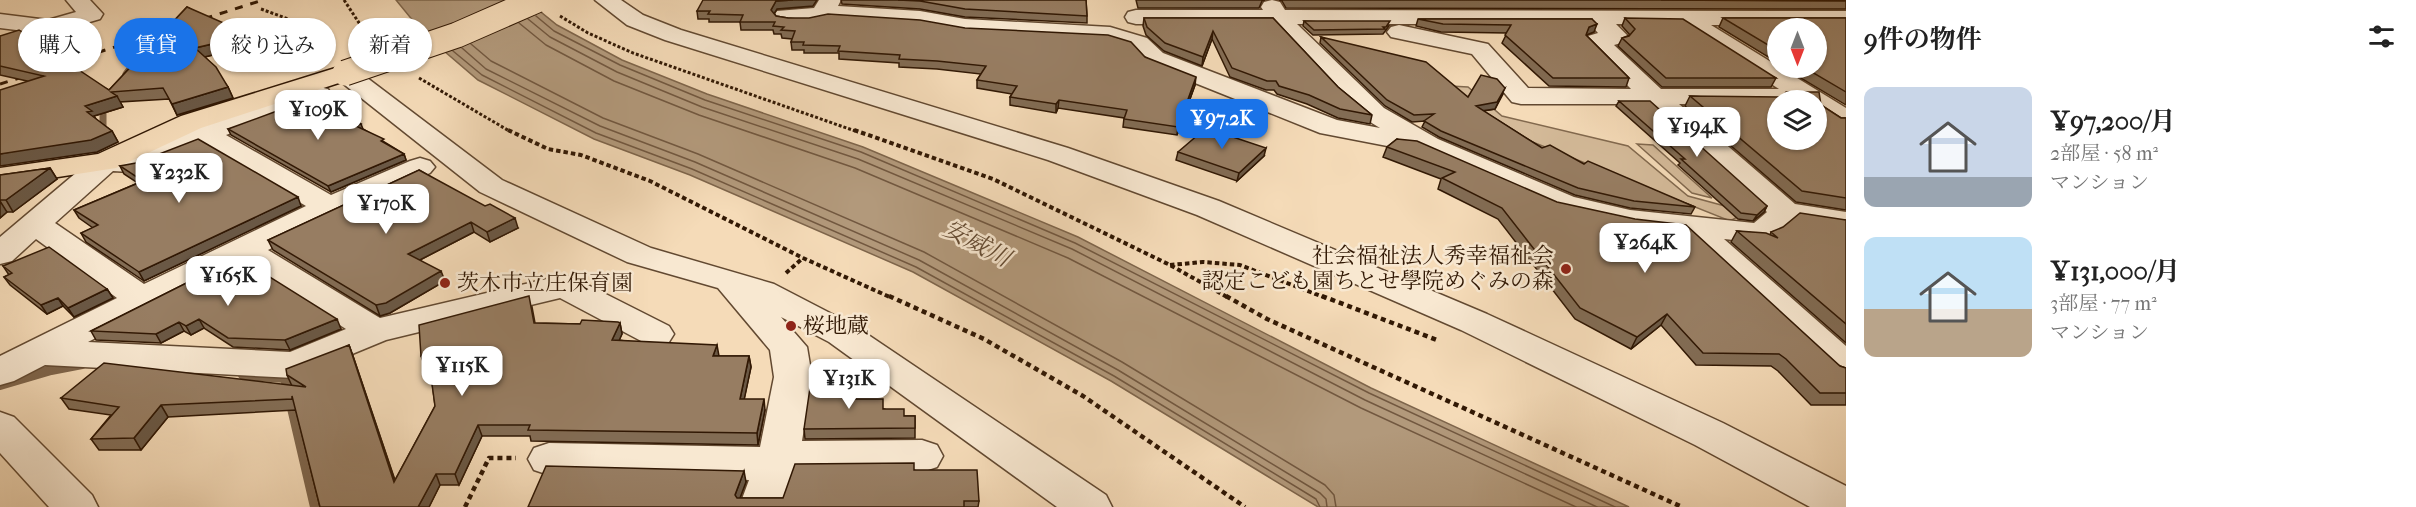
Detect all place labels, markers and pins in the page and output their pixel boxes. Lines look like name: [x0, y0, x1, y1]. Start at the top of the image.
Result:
pin: ¥109K: [276, 90, 360, 141]
pin: ¥97.2K: [1173, 99, 1271, 150]
pin: ¥194K: [1655, 107, 1739, 158]
pin: ¥232K: [137, 153, 221, 204]
pin: ¥170K: [344, 184, 428, 235]
pin: ¥264K: [1603, 223, 1687, 274]
place label: 社会福祉法人秀幸福祉会 認定こども園ちとせ學院めぐみの森: [1202, 243, 1554, 294]
pin: ¥165K: [186, 256, 270, 307]
marker: 社会福祉法人秀幸福祉会 認定こども園ちとせ學院めぐみの森: [1559, 262, 1573, 276]
place label: 茨木市立庄保育園: [457, 270, 633, 296]
marker: 茨木市立庄保育園: [438, 276, 452, 290]
place label: 桜地蔵: [803, 313, 869, 339]
marker: 桜地蔵: [784, 319, 798, 333]
pin: ¥115K: [420, 346, 504, 397]
pin: ¥131K: [807, 359, 891, 410]

